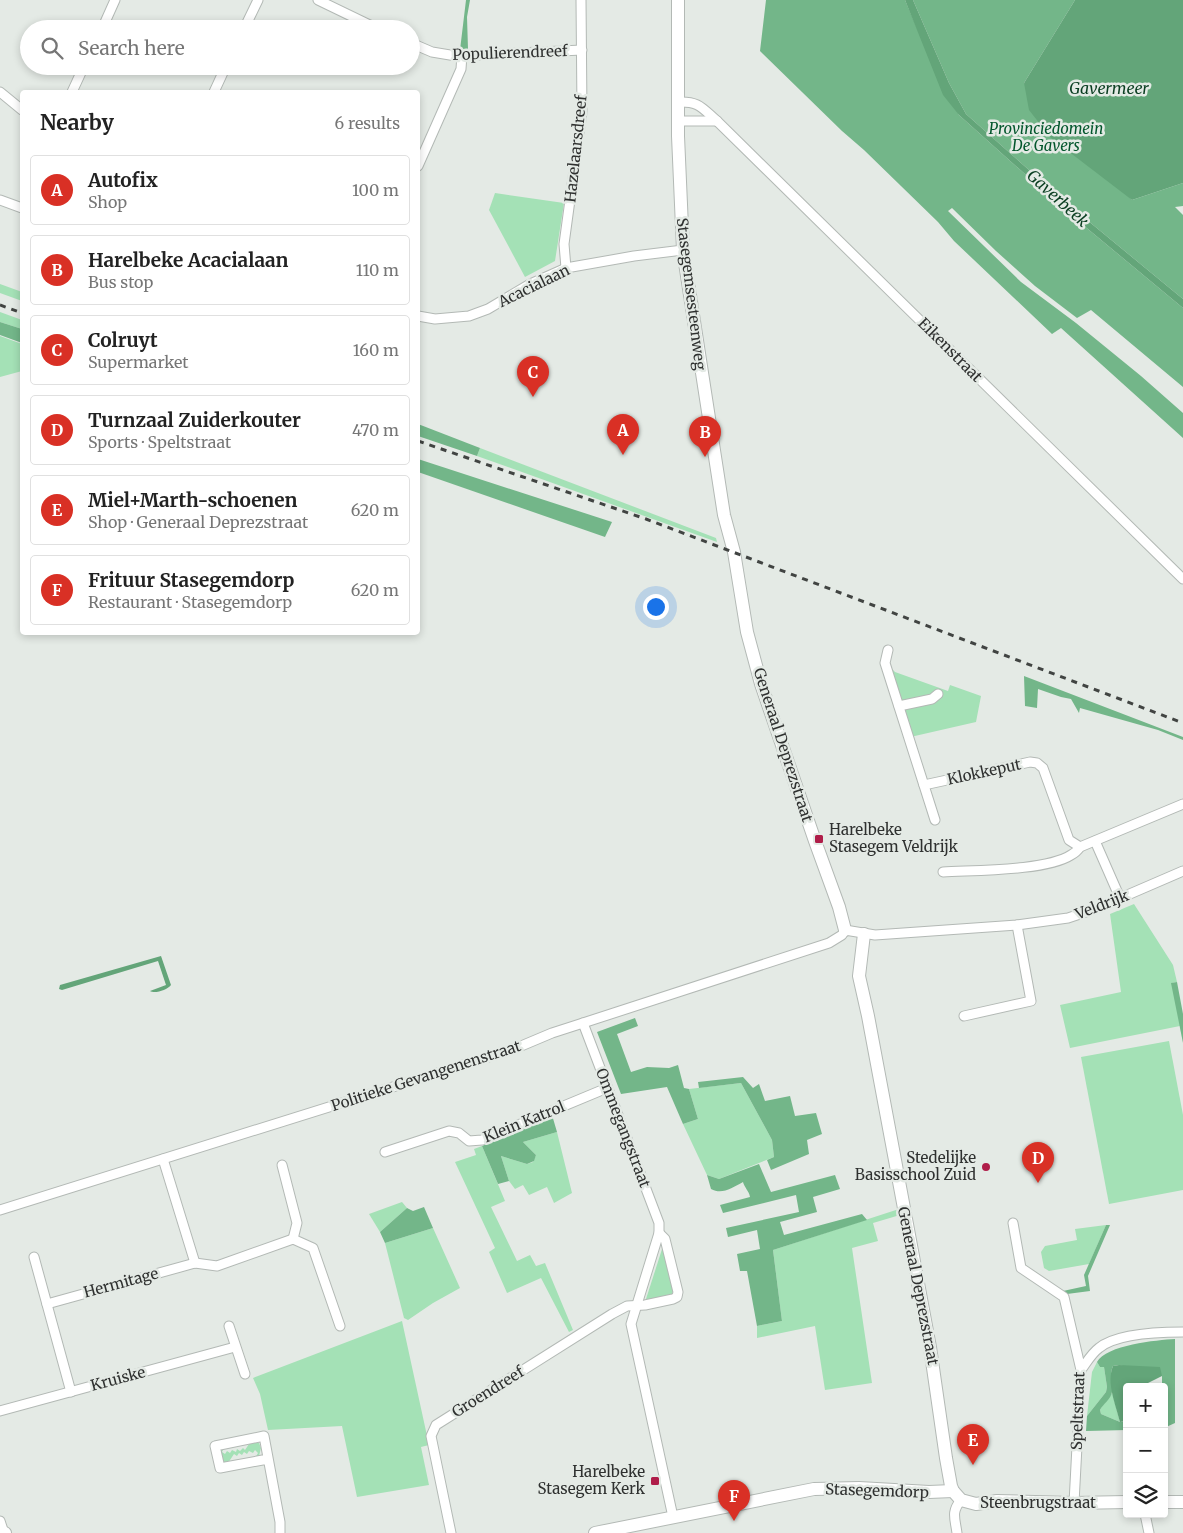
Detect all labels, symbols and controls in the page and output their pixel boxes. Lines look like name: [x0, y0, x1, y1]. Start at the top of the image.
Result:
search box: [20, 20, 420, 75]
icon: search: [38, 34, 66, 62]
text: Search here: [78, 36, 185, 60]
street label: Populierendreef: [452, 41, 569, 64]
water label: Gavermeer: [1069, 78, 1149, 98]
street label: Hazelaarsdreef: [560, 93, 591, 204]
text: Nearby: [40, 109, 114, 136]
text: 6 results: [335, 113, 400, 133]
park label: Provinciedomein De Gavers: [989, 119, 1103, 155]
water label: Gaverbeek: [1023, 165, 1093, 231]
text: Autofix: [88, 168, 158, 192]
text: A: [51, 180, 63, 200]
text: 100 m: [352, 180, 399, 200]
text: Shop: [88, 192, 127, 212]
street label: Stasegemsesteenweg: [673, 217, 710, 371]
text: Harelbeke Acacialaan: [88, 248, 289, 272]
text: B: [51, 260, 63, 280]
text: 110 m: [356, 260, 399, 280]
street label: Acacialaan: [494, 260, 573, 311]
text: Bus stop: [88, 272, 153, 292]
street label: Eikenstraat: [914, 314, 987, 386]
text: Colruyt: [88, 328, 158, 352]
text: C: [52, 340, 62, 360]
text: 160 m: [353, 340, 399, 360]
text: Supermarket: [88, 352, 189, 372]
pin: C: [517, 356, 549, 397]
text: Turnzaal Zuiderkouter: [88, 408, 301, 432]
pin: A: [607, 414, 639, 455]
pin: B: [689, 416, 721, 457]
text: D: [51, 420, 63, 440]
text: 470 m: [352, 420, 399, 440]
text: Sports · Speltstraat: [88, 432, 231, 452]
text: Miel+Marth-schoenen: [88, 488, 297, 512]
text: E: [52, 500, 62, 520]
text: 620 m: [351, 500, 399, 520]
text: Shop · Generaal Deprezstraat: [88, 512, 308, 532]
text: Frituur Stasegemdorp: [88, 568, 294, 592]
text: F: [52, 580, 62, 600]
text: 620 m: [351, 580, 399, 600]
text: Restaurant · Stasegemdorp: [88, 592, 292, 612]
your location: [643, 594, 669, 620]
street label: Generaal Deprezstraat: [750, 665, 817, 824]
street label: Klokkeput: [945, 754, 1023, 789]
place label: Harelbeke Stasegem Veldrijk: [829, 820, 959, 856]
marker: Harelbeke Stasegem Veldrijk: [813, 833, 825, 845]
street label: Veldrijk: [1071, 885, 1132, 924]
street label: Politieke Gevangenenstraat: [329, 1036, 523, 1115]
street label: Ommegangstraat: [592, 1065, 655, 1190]
street label: Klein Katrol: [480, 1096, 568, 1146]
pin: D: [1022, 1142, 1054, 1183]
place label: Stedelijke Basisschool Zuid: [855, 1148, 976, 1184]
marker: Stedelijke Basisschool Zuid: [980, 1161, 992, 1173]
street label: Generaal Deprezstraat: [894, 1205, 943, 1367]
street label: Hermitage: [81, 1263, 161, 1302]
street label: Groendreef: [448, 1361, 528, 1421]
street label: Kruiske: [88, 1362, 147, 1395]
street label: Speltstraat: [1067, 1371, 1088, 1450]
map controls: [1123, 1383, 1168, 1518]
button: +: [1123, 1383, 1168, 1428]
pin: E: [957, 1424, 989, 1465]
button: −: [1123, 1428, 1168, 1473]
place label: Harelbeke Stasegem Kerk: [538, 1462, 645, 1498]
button: layers: [1123, 1473, 1168, 1518]
marker: Harelbeke Stasegem Kerk: [649, 1475, 661, 1487]
street label: Stasegemdorp: [825, 1479, 929, 1502]
pin: F: [718, 1480, 750, 1521]
street label: Steenbrugstraat: [980, 1493, 1096, 1512]

